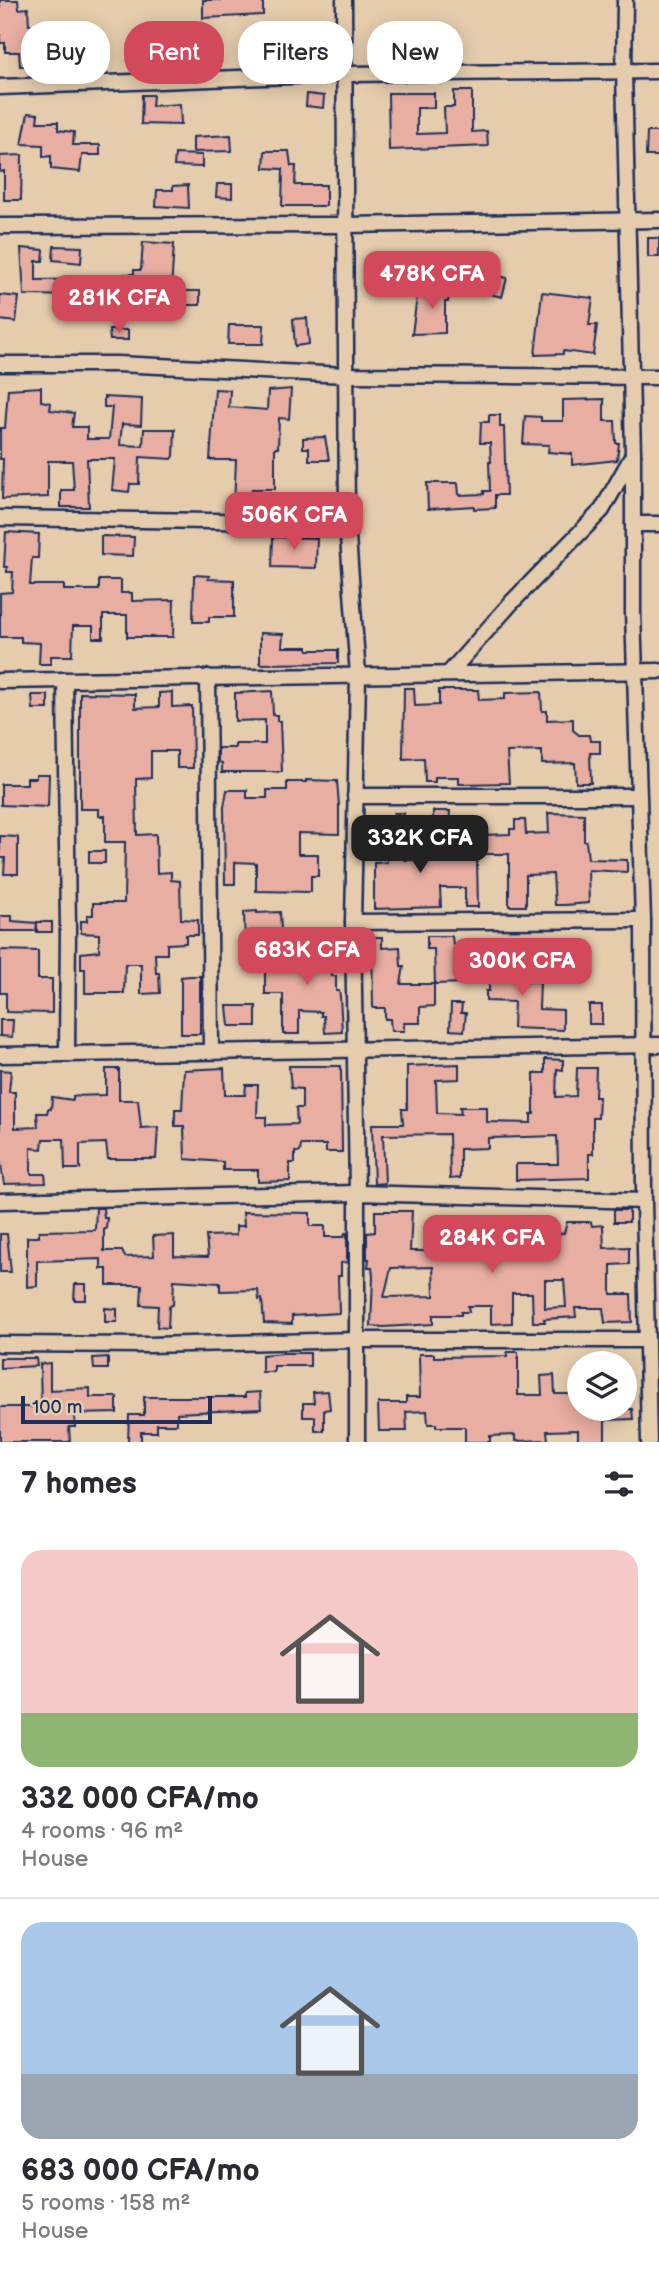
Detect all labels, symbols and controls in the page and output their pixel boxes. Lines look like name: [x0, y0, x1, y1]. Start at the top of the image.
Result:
chip: Buy: [21, 21, 110, 84]
chip: Rent: [124, 21, 224, 84]
chip: Filters: [238, 21, 353, 84]
chip: New: [367, 21, 463, 84]
pin: 478K CFA: [360, 252, 504, 311]
text: 478K CFA: [380, 260, 484, 288]
pin: 281K CFA: [47, 276, 191, 335]
text: 281K CFA: [68, 284, 170, 312]
pin: 506K CFA: [222, 492, 366, 552]
text: 506K CFA: [241, 501, 347, 529]
pin: 332K CFA: [348, 816, 492, 875]
text: 332K CFA: [367, 824, 473, 852]
pin: 683K CFA: [235, 928, 379, 987]
text: 683K CFA: [254, 936, 360, 964]
pin: 300K CFA: [450, 939, 594, 998]
text: 300K CFA: [469, 947, 575, 975]
pin: 284K CFA: [420, 1216, 564, 1275]
text: 284K CFA: [439, 1224, 545, 1252]
map controls: [567, 1351, 637, 1421]
button: layers: [567, 1351, 637, 1421]
scale bar: [21, 1393, 212, 1425]
text: 100 m: [32, 1396, 83, 1419]
icon: filters: [600, 1465, 638, 1503]
text: 7 homes: [21, 1466, 137, 1502]
icon: home: [267, 1596, 393, 1722]
text: 332 000 CFA/mo: [21, 1781, 259, 1817]
text: 4 rooms · 96 m²: [21, 1817, 183, 1845]
text: House: [21, 1845, 88, 1873]
icon: home: [267, 1968, 393, 2094]
text: 683 000 CFA/mo: [21, 2153, 260, 2189]
text: 5 rooms · 158 m²: [21, 2189, 190, 2217]
text: House: [21, 2217, 88, 2245]

